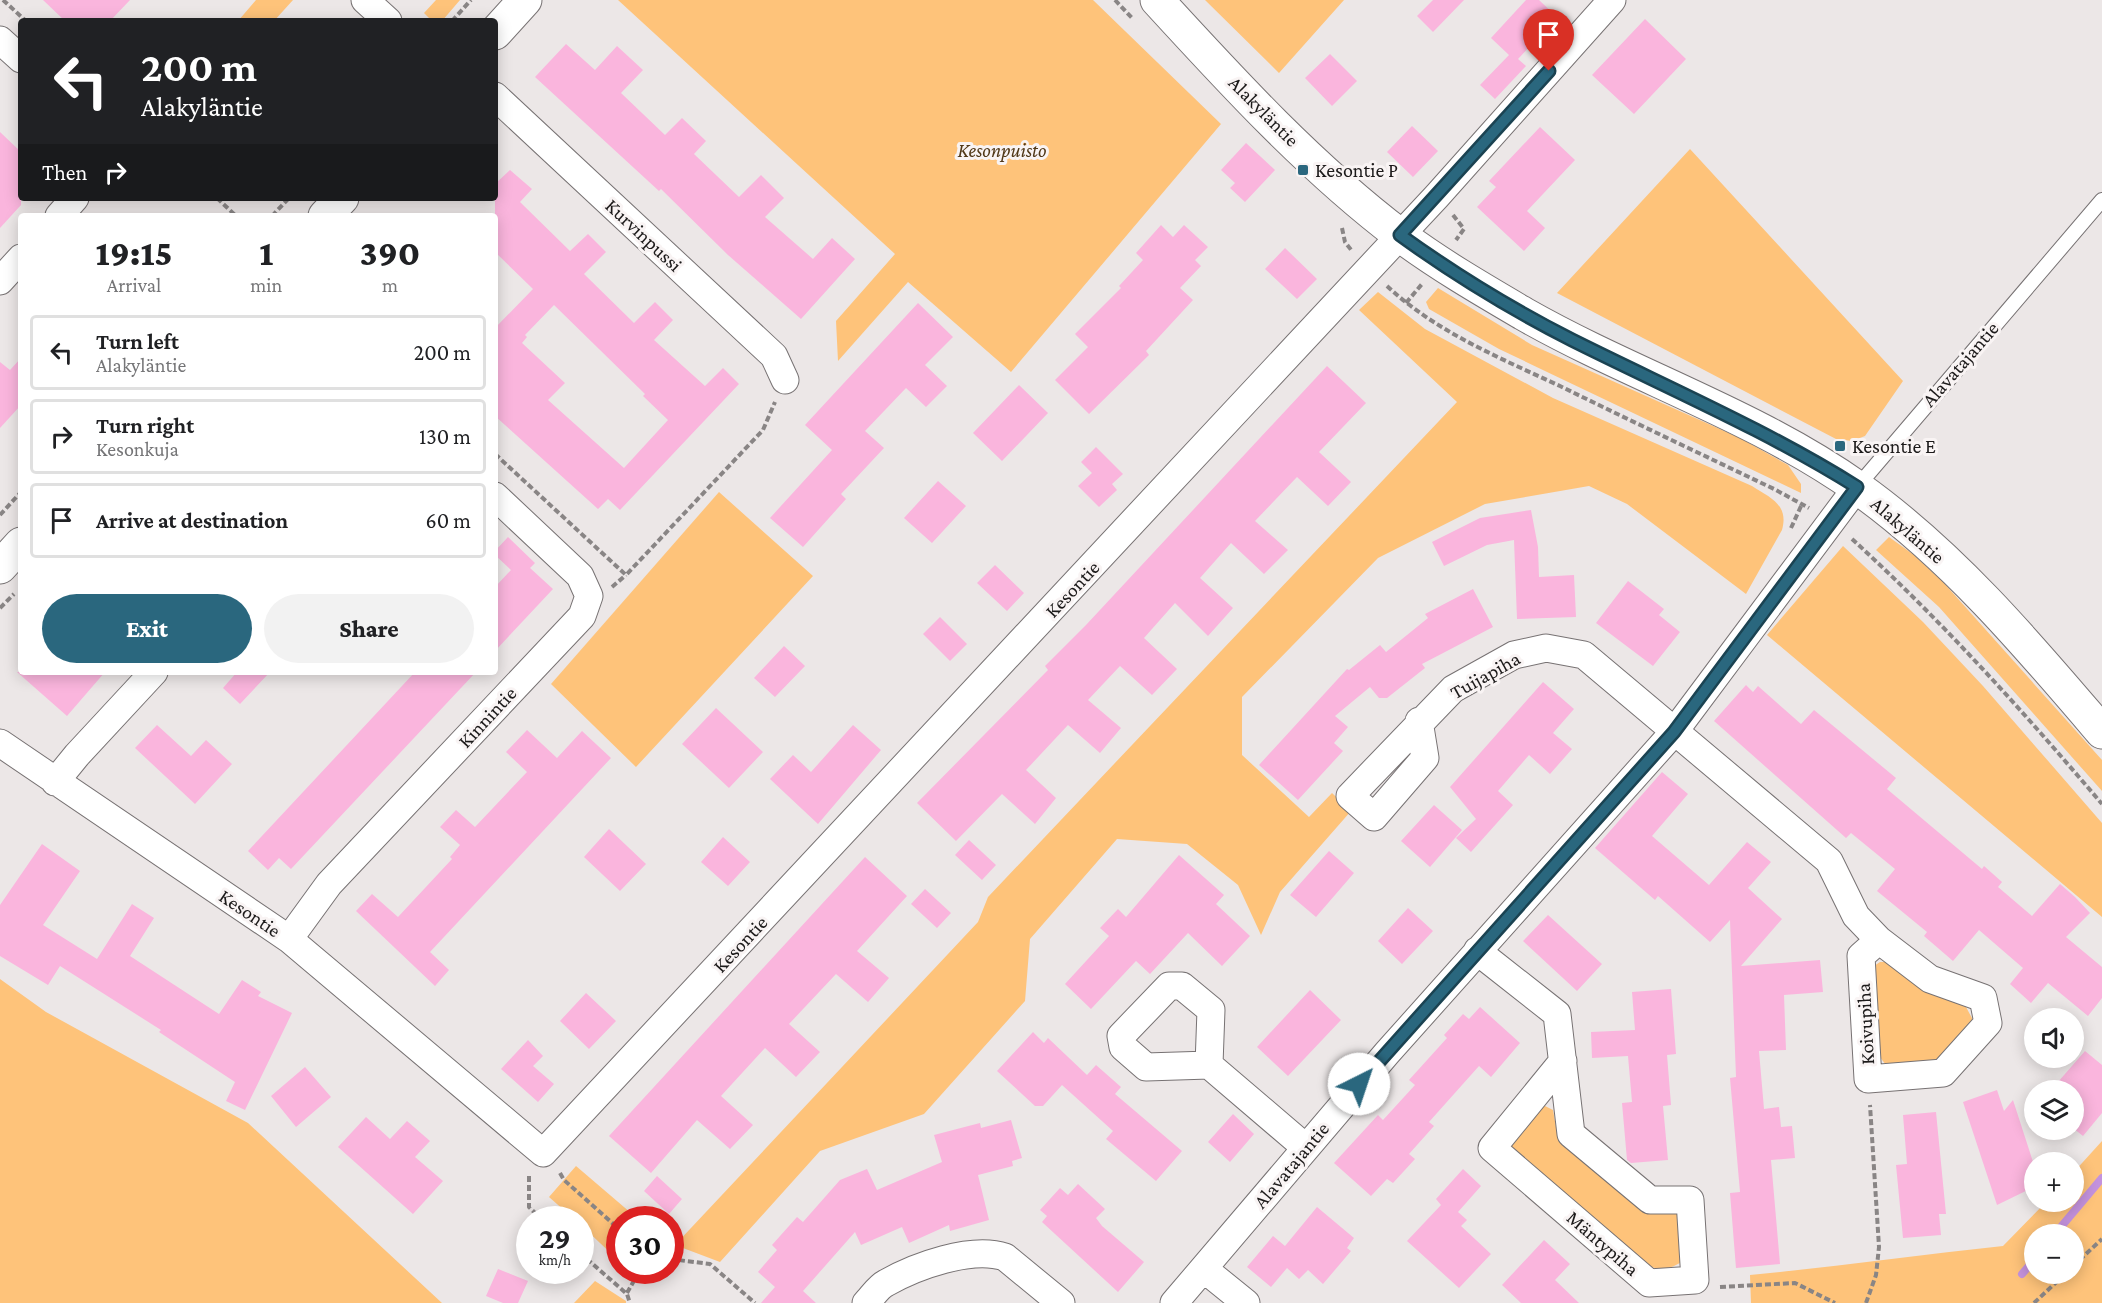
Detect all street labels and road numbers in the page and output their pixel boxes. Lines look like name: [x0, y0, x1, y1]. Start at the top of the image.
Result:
street label: Alakyläntie: [1224, 71, 1304, 152]
street label: Kurvinpussi: [601, 194, 687, 277]
street label: Alavatajantie: [1917, 317, 2004, 412]
street label: Alakyläntie: [1866, 492, 1949, 569]
street label: Kesontie: [1040, 556, 1104, 622]
street label: Tuijapiha: [1446, 647, 1524, 704]
street label: Kinnintie: [453, 682, 521, 752]
street label: Kesontie: [215, 885, 285, 942]
street label: Kesontie: [708, 911, 772, 977]
street label: Koivupiha: [1852, 982, 1879, 1066]
street label: Alavatajantie: [1249, 1117, 1334, 1213]
street label: Mäntypiha: [1562, 1206, 1643, 1281]

